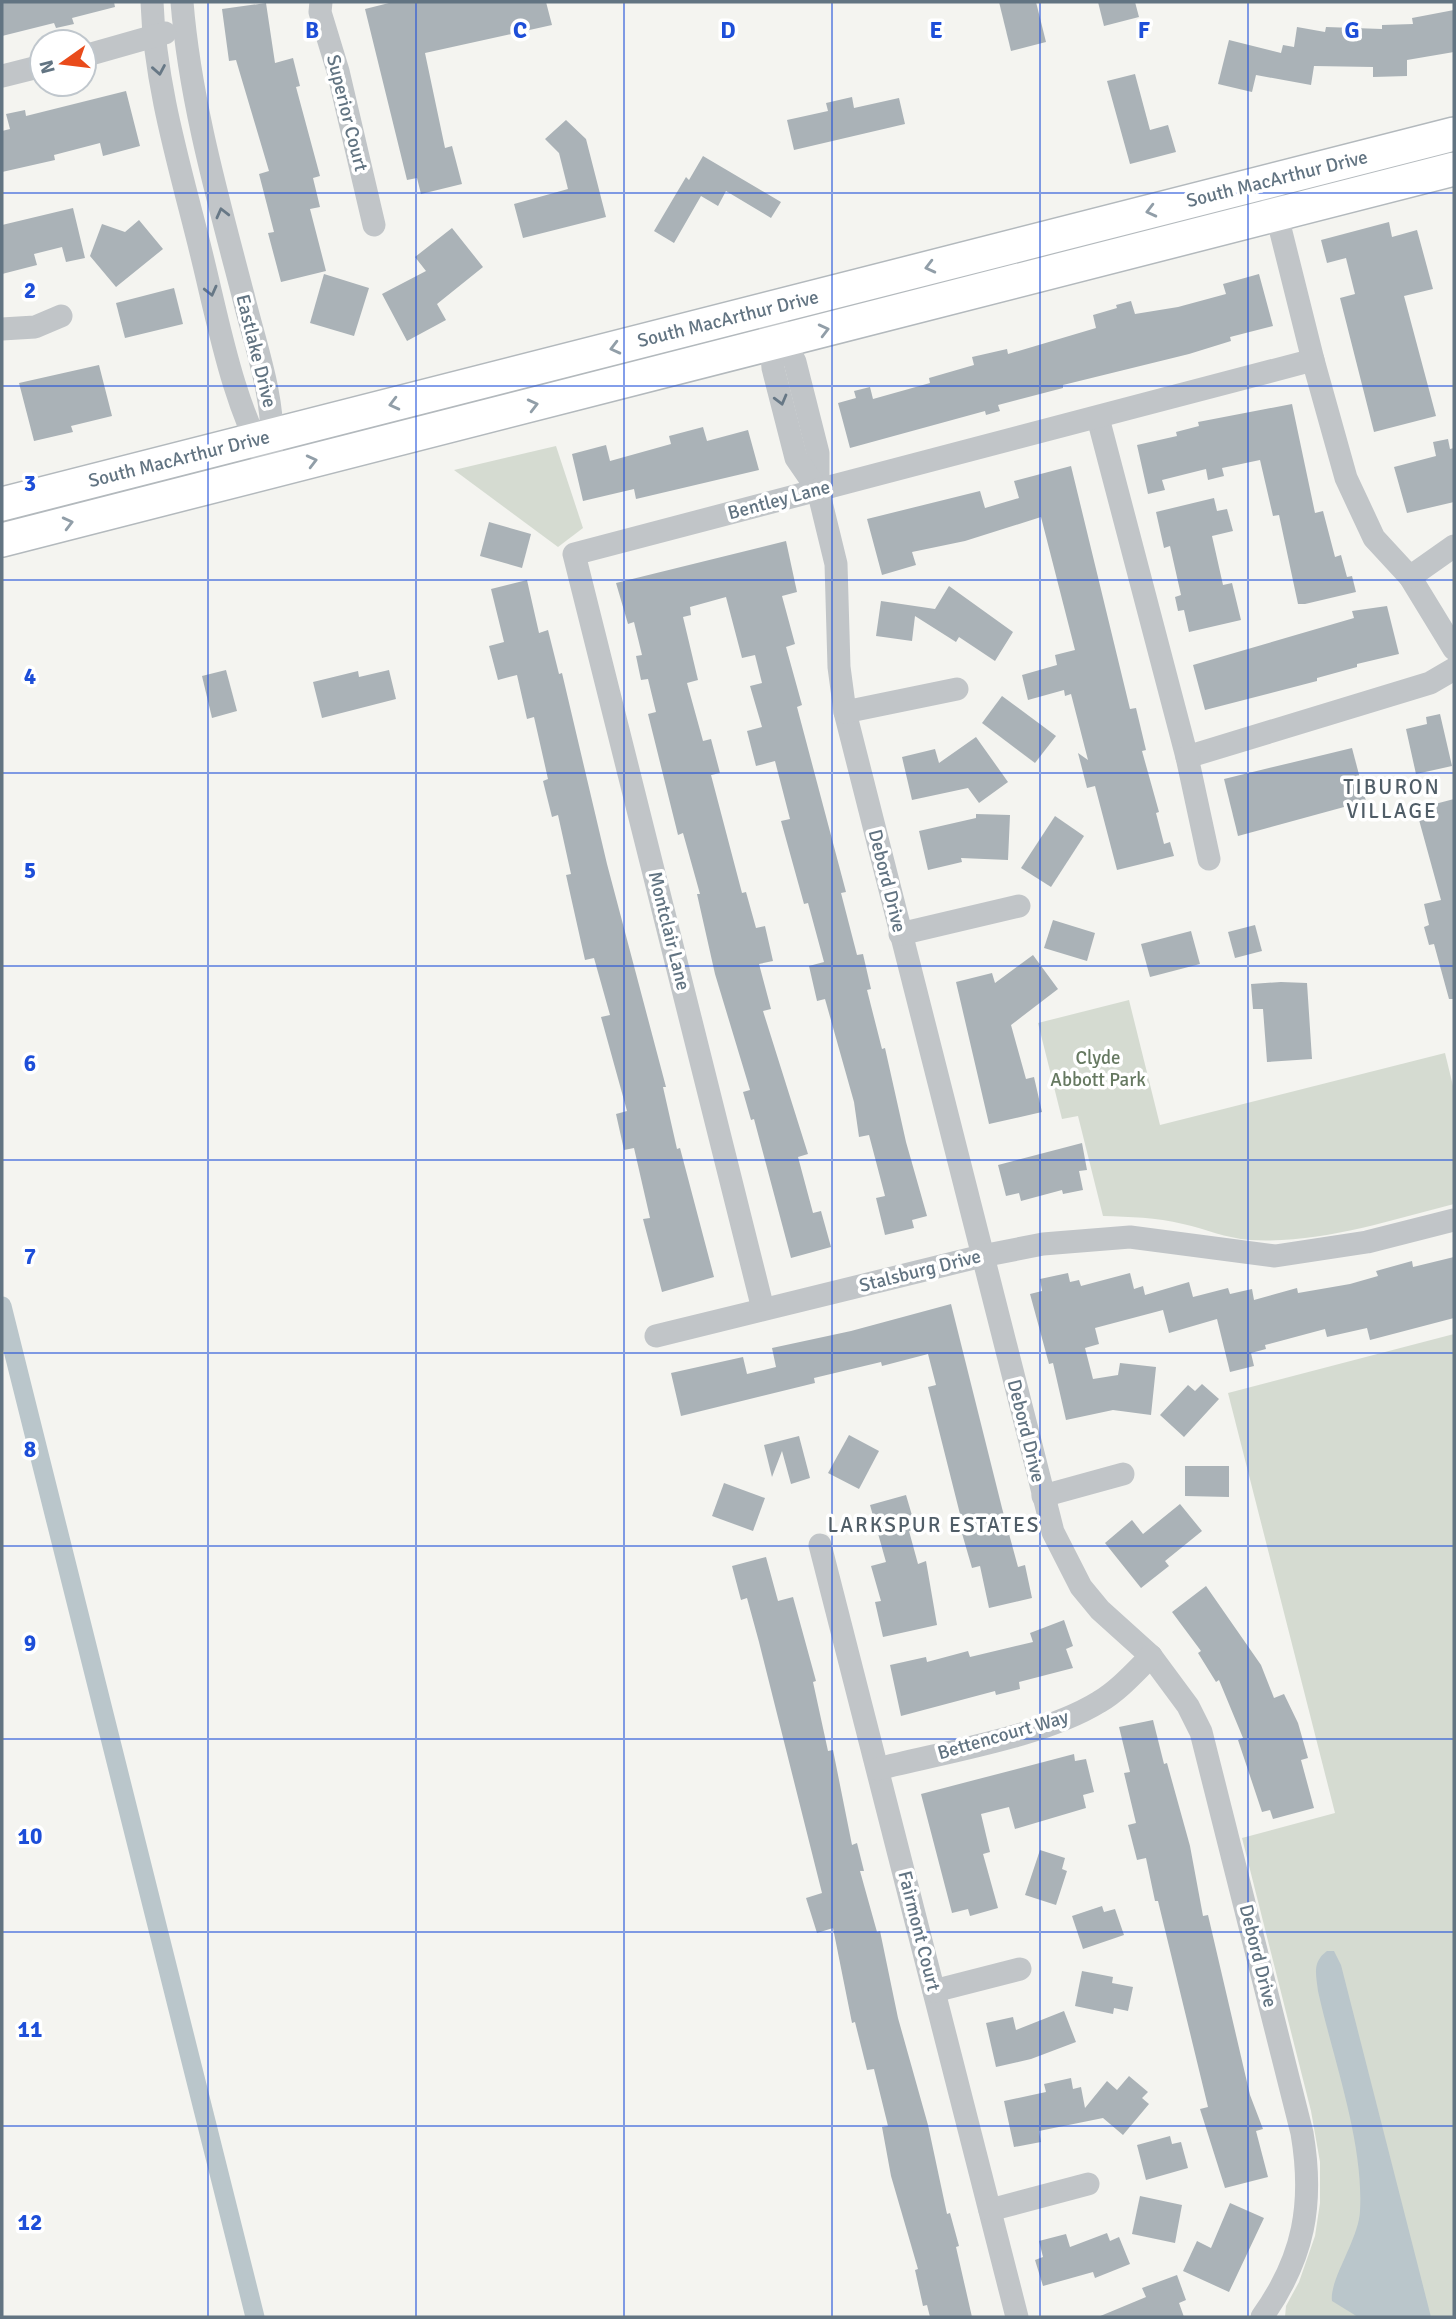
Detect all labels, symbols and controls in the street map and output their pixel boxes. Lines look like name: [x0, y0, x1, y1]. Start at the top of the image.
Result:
text: B: [305, 16, 319, 45]
text: C: [513, 16, 527, 45]
text: D: [720, 16, 736, 45]
text: E: [929, 16, 943, 45]
text: F: [1138, 16, 1150, 45]
text: G: [1344, 16, 1360, 45]
north arrow: [28, 28, 98, 98]
street label: Superior Court: [321, 52, 373, 174]
text: N: [34, 58, 61, 76]
one-way arrow: [151, 64, 166, 75]
street label: South MacArthur Drive: [1184, 145, 1370, 213]
one-way arrow: [1145, 203, 1157, 217]
one-way arrow: [216, 207, 230, 219]
one-way arrow: [924, 259, 936, 273]
text: 2: [24, 276, 36, 305]
one-way arrow: [203, 285, 217, 297]
street label: South MacArthur Drive: [635, 285, 821, 353]
street label: Eastlake Drive: [230, 292, 282, 410]
one-way arrow: [818, 324, 830, 338]
one-way arrow: [609, 340, 621, 354]
one-way arrow: [773, 394, 787, 406]
one-way arrow: [389, 396, 401, 410]
one-way arrow: [526, 398, 538, 413]
street label: South MacArthur Drive: [86, 425, 272, 493]
one-way arrow: [306, 455, 318, 469]
text: 3: [24, 469, 36, 498]
street label: Bentley Lane: [725, 475, 833, 525]
one-way arrow: [62, 517, 74, 531]
text: 4: [24, 662, 36, 691]
district label: TIBURON VILLAGE: [1343, 774, 1441, 824]
street label: Debord Drive: [863, 827, 911, 935]
text: 5: [24, 856, 36, 885]
street label: Montclair Lane: [643, 869, 695, 993]
park label: Clyde Abbott Park: [1050, 1046, 1146, 1092]
text: 6: [24, 1049, 36, 1078]
text: 7: [24, 1242, 36, 1271]
street label: Stalsburg Drive: [857, 1244, 983, 1298]
street label: Debord Drive: [1002, 1377, 1050, 1485]
text: 8: [24, 1435, 36, 1464]
district label: LARKSPUR ESTATES: [827, 1512, 1041, 1538]
text: 9: [24, 1629, 36, 1658]
street label: Bettencourt Way: [935, 1705, 1071, 1765]
text: 10: [18, 1822, 42, 1851]
street label: Fairmont Court: [892, 1868, 946, 1994]
street label: Debord Drive: [1234, 1902, 1282, 2010]
text: 11: [18, 2015, 42, 2044]
text: 12: [18, 2208, 42, 2237]

